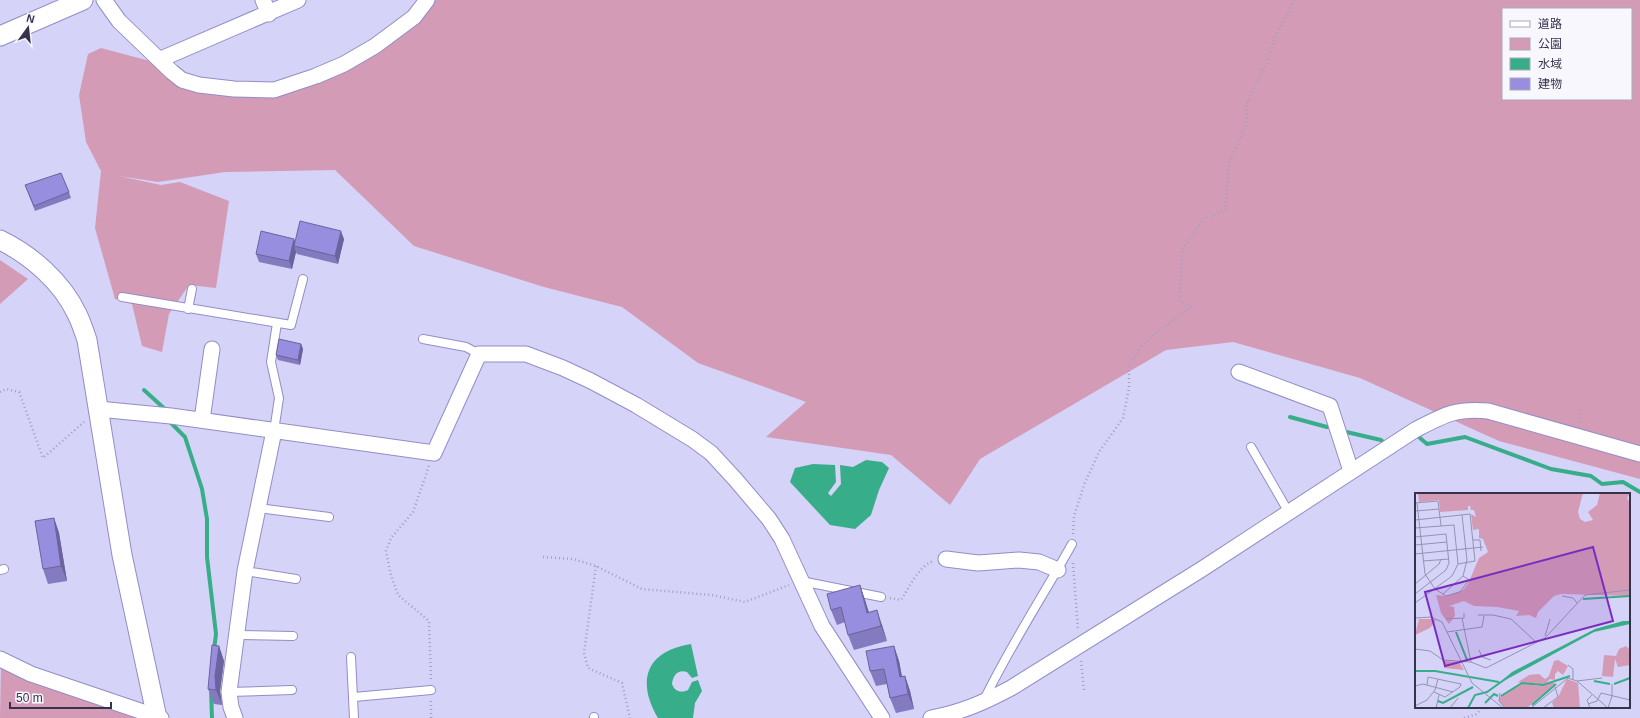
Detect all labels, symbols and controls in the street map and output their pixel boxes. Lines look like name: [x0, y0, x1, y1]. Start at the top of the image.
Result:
north arrow: [8, 8, 48, 48]
legend: [1502, 8, 1632, 100]
text: N: [25, 12, 36, 25]
text: 道路: [1538, 17, 1562, 31]
text: 公園: [1538, 37, 1562, 51]
text: 水域: [1538, 57, 1562, 71]
text: 建物: [1538, 77, 1562, 91]
inset map: [1415, 493, 1630, 708]
scale bar: [10, 684, 111, 710]
text: 50 m: [16, 691, 43, 705]

